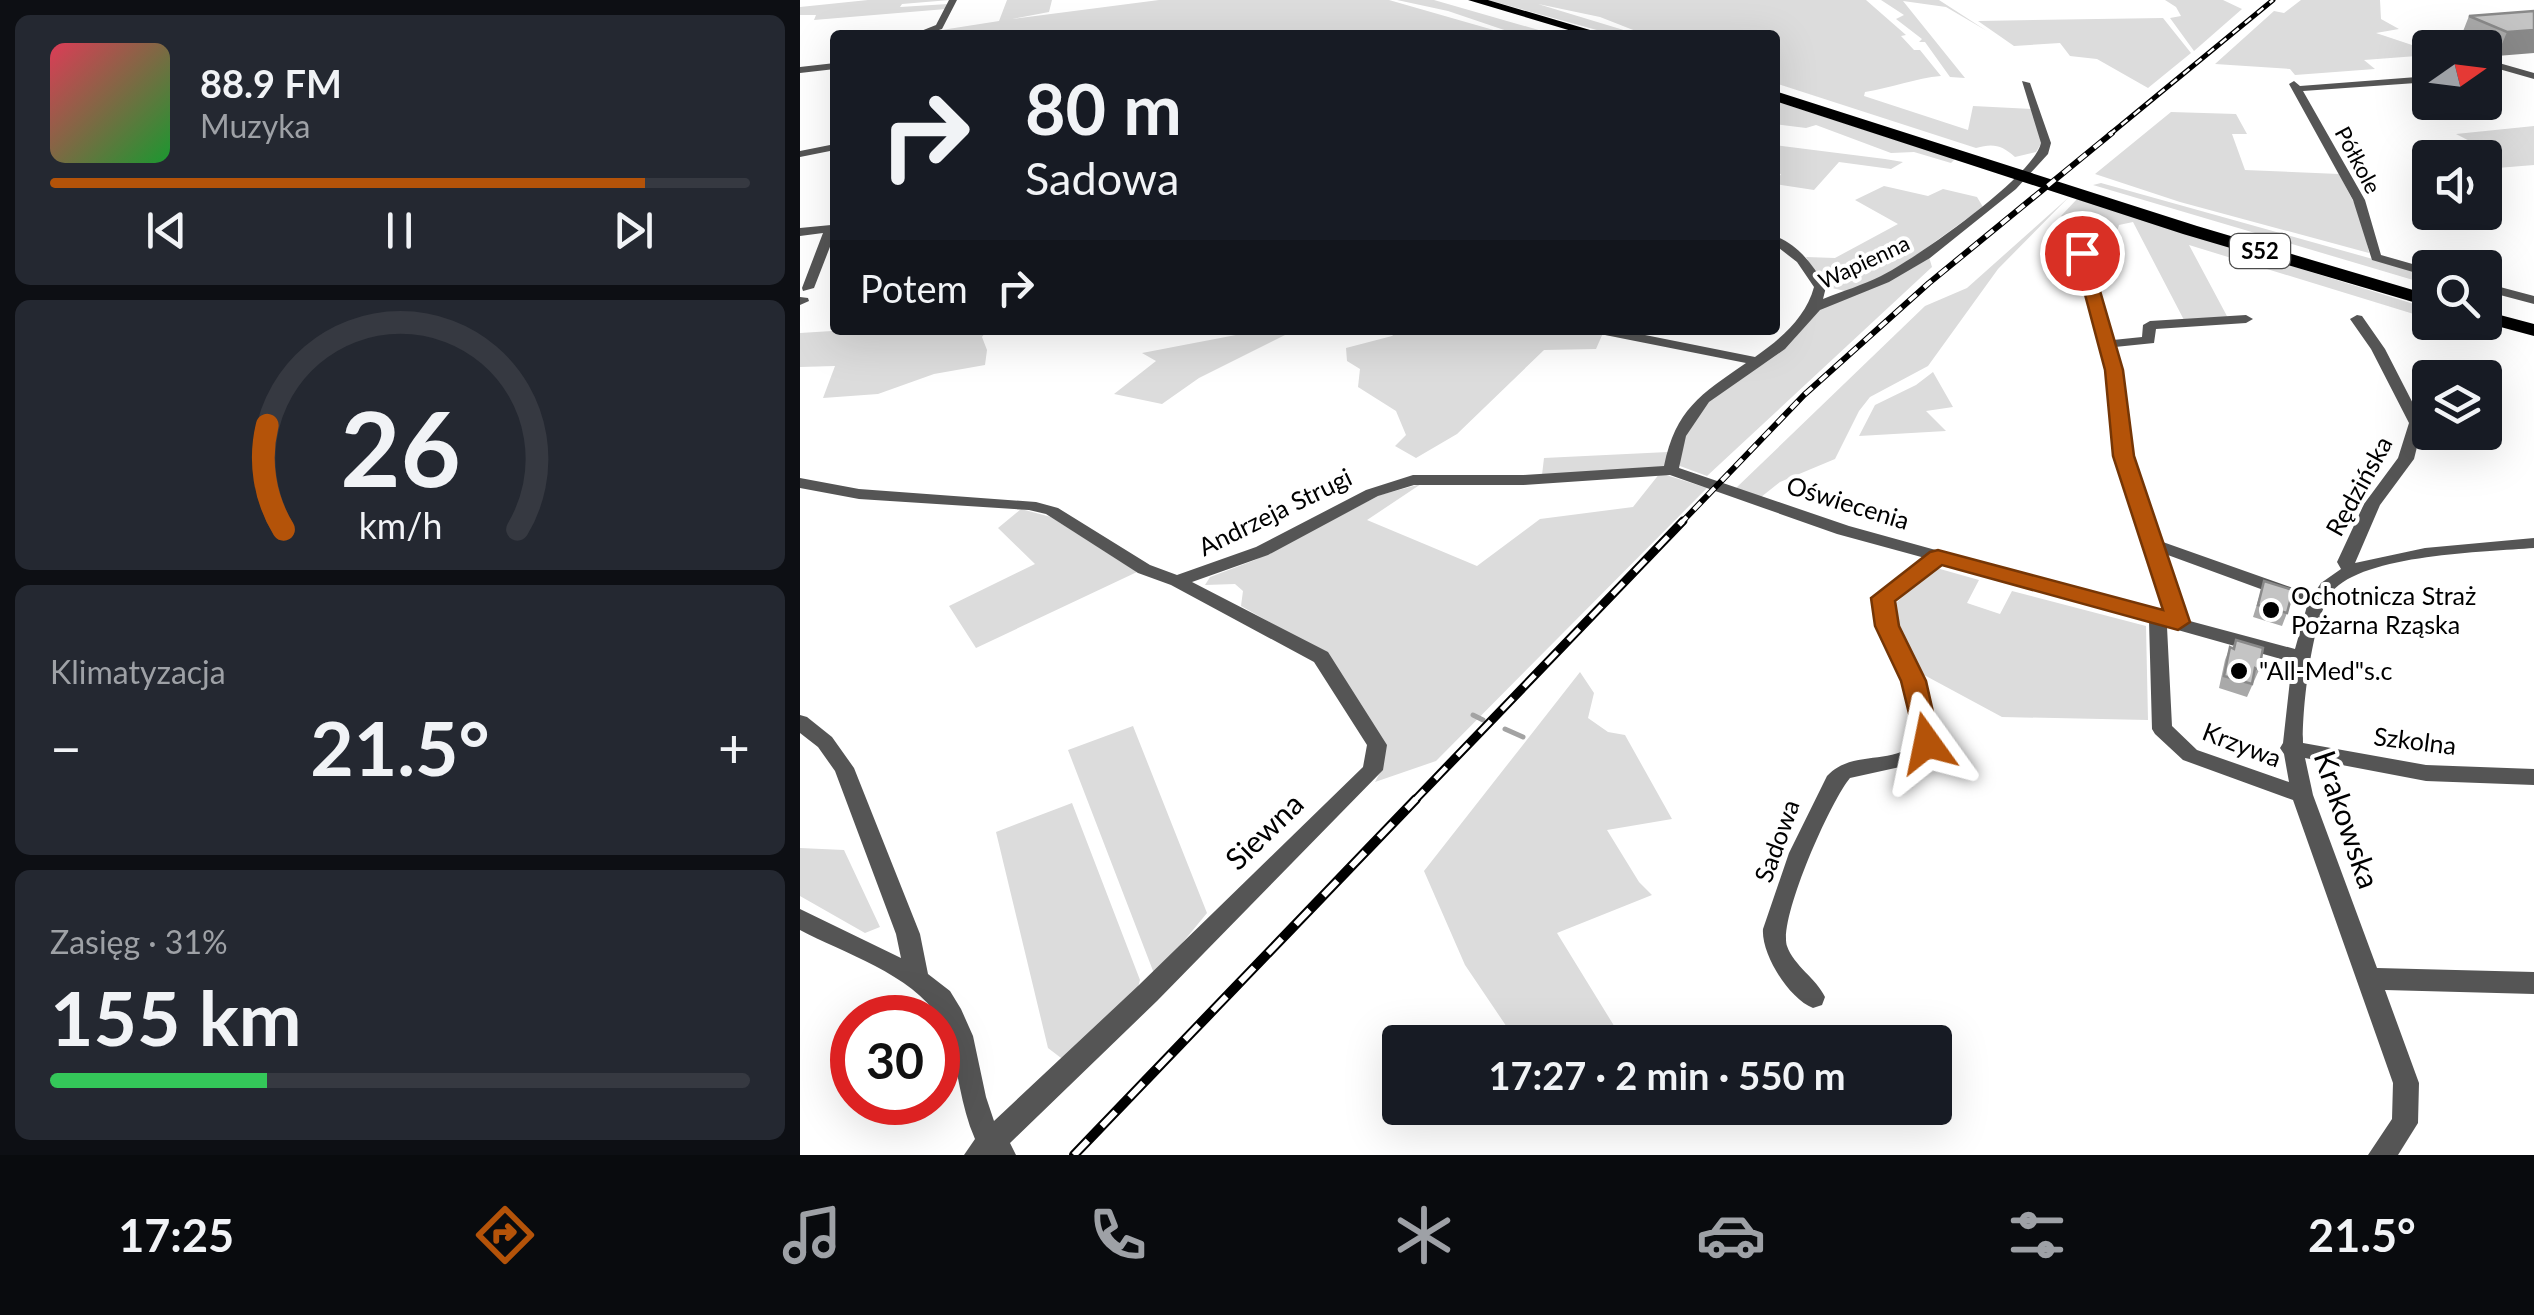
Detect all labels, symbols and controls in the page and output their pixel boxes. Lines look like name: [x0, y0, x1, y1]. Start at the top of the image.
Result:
north arrow: [2412, 30, 2502, 120]
map controls: [2412, 30, 2502, 450]
text: 88.9 FM: [200, 60, 342, 106]
text: 80 m: [1025, 66, 1182, 150]
icon: right: [860, 70, 990, 200]
text: Muzyka: [200, 106, 310, 145]
street label: Półkole: [2330, 122, 2387, 198]
button: sound: [2412, 140, 2502, 230]
text: Sadowa: [1025, 151, 1179, 205]
icon: previous: [139, 203, 194, 258]
icon: pause: [372, 203, 427, 258]
icon: next: [606, 203, 661, 258]
pin: [2040, 211, 2125, 296]
icon: arrive: [2055, 226, 2110, 281]
street label: Wapienna: [1814, 229, 1914, 294]
road number: S52: [2230, 234, 2290, 268]
button: search: [2412, 250, 2502, 340]
icon: right: [988, 260, 1043, 315]
text: Potem: [860, 265, 968, 311]
button: layers: [2412, 360, 2502, 450]
text: 26: [340, 384, 460, 509]
street label: Rędzińska: [2319, 430, 2398, 541]
street label: Andrzeja Strugi: [1193, 461, 1356, 561]
street label: Oświecenia: [1783, 469, 1913, 535]
text: km/h: [358, 504, 442, 547]
place label: Ochotnicza Straż Pożarna Rząska: [2291, 580, 2476, 639]
marker: Ochotnicza Straż Pożarna Rząska: [2260, 599, 2282, 621]
text: Klimatyzacja: [50, 652, 226, 691]
place label: "All-Med"s.c: [2259, 655, 2393, 685]
marker: "All-Med"s.c: [2228, 660, 2250, 682]
position arrow: [1875, 691, 1979, 795]
text: 21.5°: [310, 702, 490, 792]
text: −: [50, 714, 82, 780]
text: +: [718, 714, 750, 780]
street label: Krzywa: [2199, 715, 2286, 773]
street label: Szkolna: [2372, 720, 2458, 760]
street label: Krakowska: [2308, 746, 2388, 893]
street label: Siewna: [1217, 785, 1310, 876]
street label: Sadowa: [1747, 795, 1805, 886]
text: Zasięg · 31%: [50, 922, 228, 961]
text: 155 km: [50, 972, 302, 1062]
speed limit sign: 30: [830, 995, 960, 1125]
text: 17:27 · 2 min · 550 m: [1488, 1052, 1846, 1098]
icon: directions: [470, 1200, 540, 1270]
icon: music: [777, 1200, 847, 1270]
icon: phone: [1083, 1200, 1153, 1270]
icon: climate: [1389, 1200, 1459, 1270]
icon: car: [1696, 1200, 1766, 1270]
icon: filters: [2002, 1200, 2072, 1270]
text: 17:25: [118, 1208, 234, 1262]
text: 21.5°: [2308, 1208, 2416, 1262]

